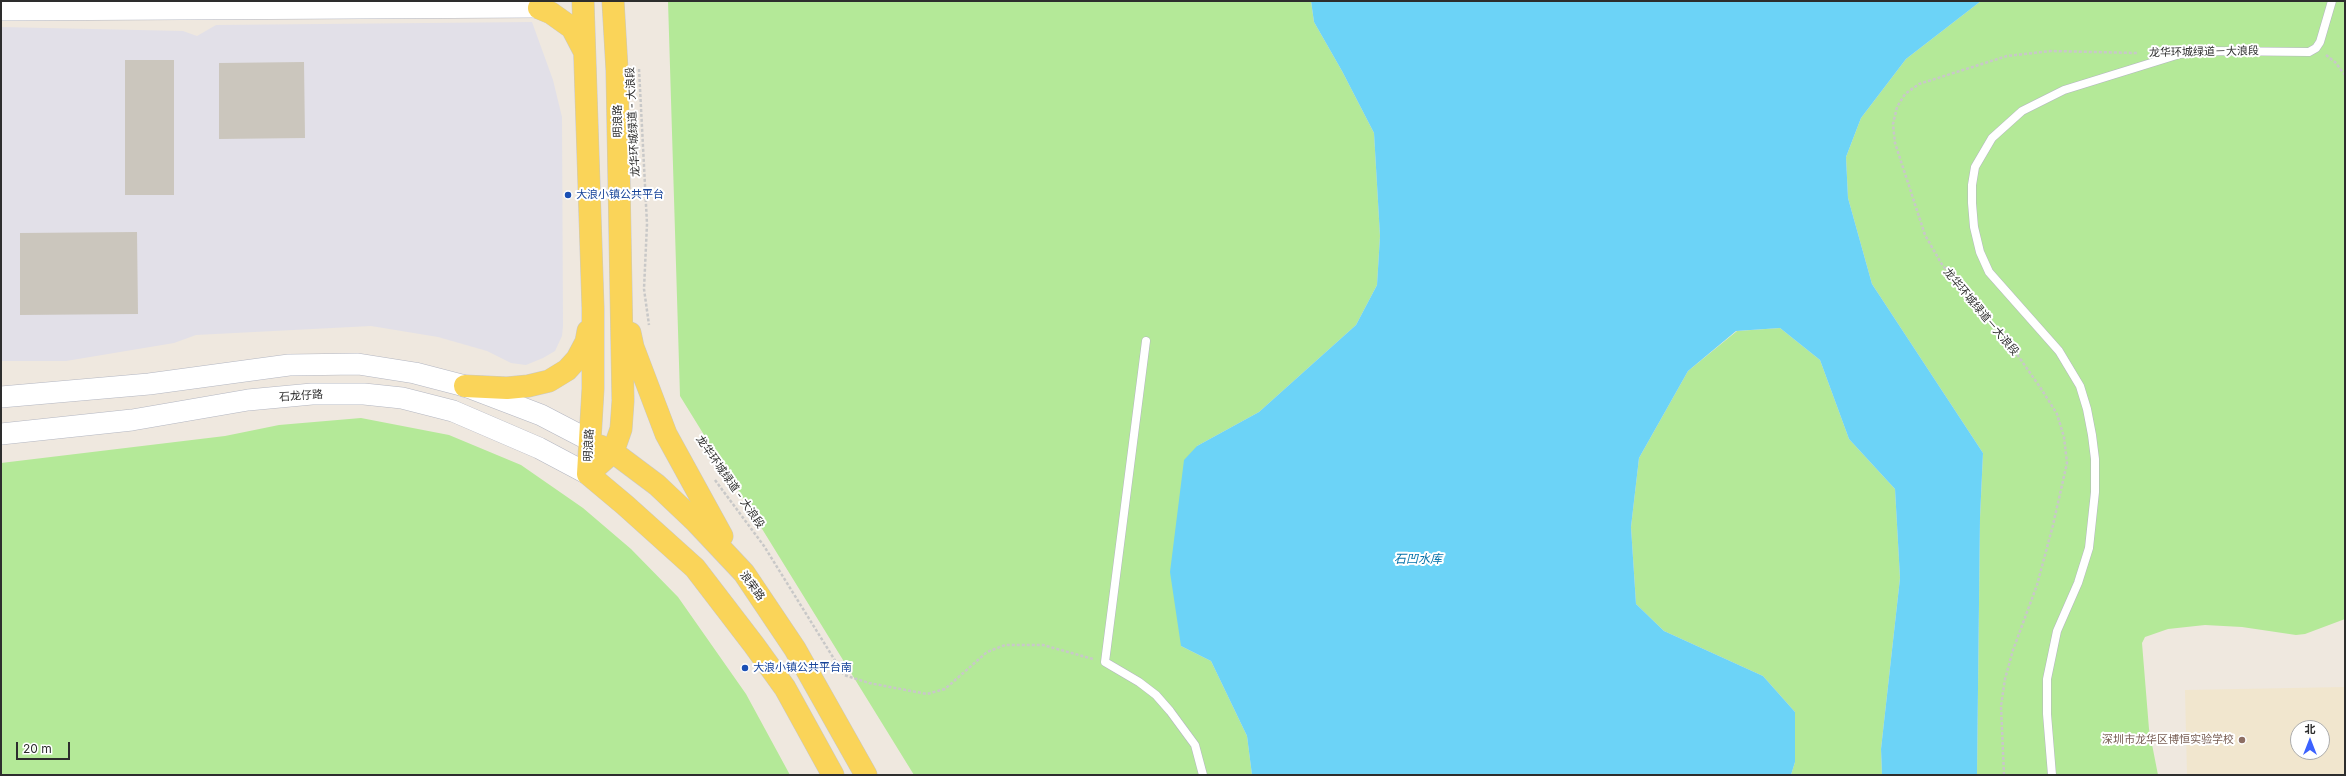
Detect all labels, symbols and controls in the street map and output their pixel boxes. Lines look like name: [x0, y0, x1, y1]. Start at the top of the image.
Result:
street label: 龙华环城绿道－大浪段: [2149, 44, 2259, 60]
street label: 龙华环城绿道 - 大浪段: [624, 67, 642, 177]
street label: 明浪路: [611, 104, 625, 138]
place label: 大浪小镇公共平台: [576, 188, 664, 202]
marker: 大浪小镇公共平台: [563, 190, 573, 200]
street label: 龙华环城绿道－大浪段: [1941, 266, 2021, 358]
street label: 石龙仔路: [279, 388, 323, 404]
street label: 明浪路: [582, 428, 596, 462]
street label: 龙华环城绿道 - 大浪段: [693, 433, 767, 531]
water label: 石凹水库: [1394, 552, 1442, 566]
street label: 浪荣路: [737, 569, 767, 603]
place label: 大浪小镇公共平台南: [753, 661, 852, 675]
marker: 大浪小镇公共平台南: [740, 663, 750, 673]
north arrow: [2290, 720, 2330, 760]
text: 北: [2305, 722, 2316, 736]
place label: 深圳市龙华区博恒实验学校: [2102, 733, 2234, 747]
scale bar: [18, 734, 72, 760]
marker: 深圳市龙华区博恒实验学校: [2237, 735, 2247, 745]
text: 20 m: [23, 741, 52, 756]

